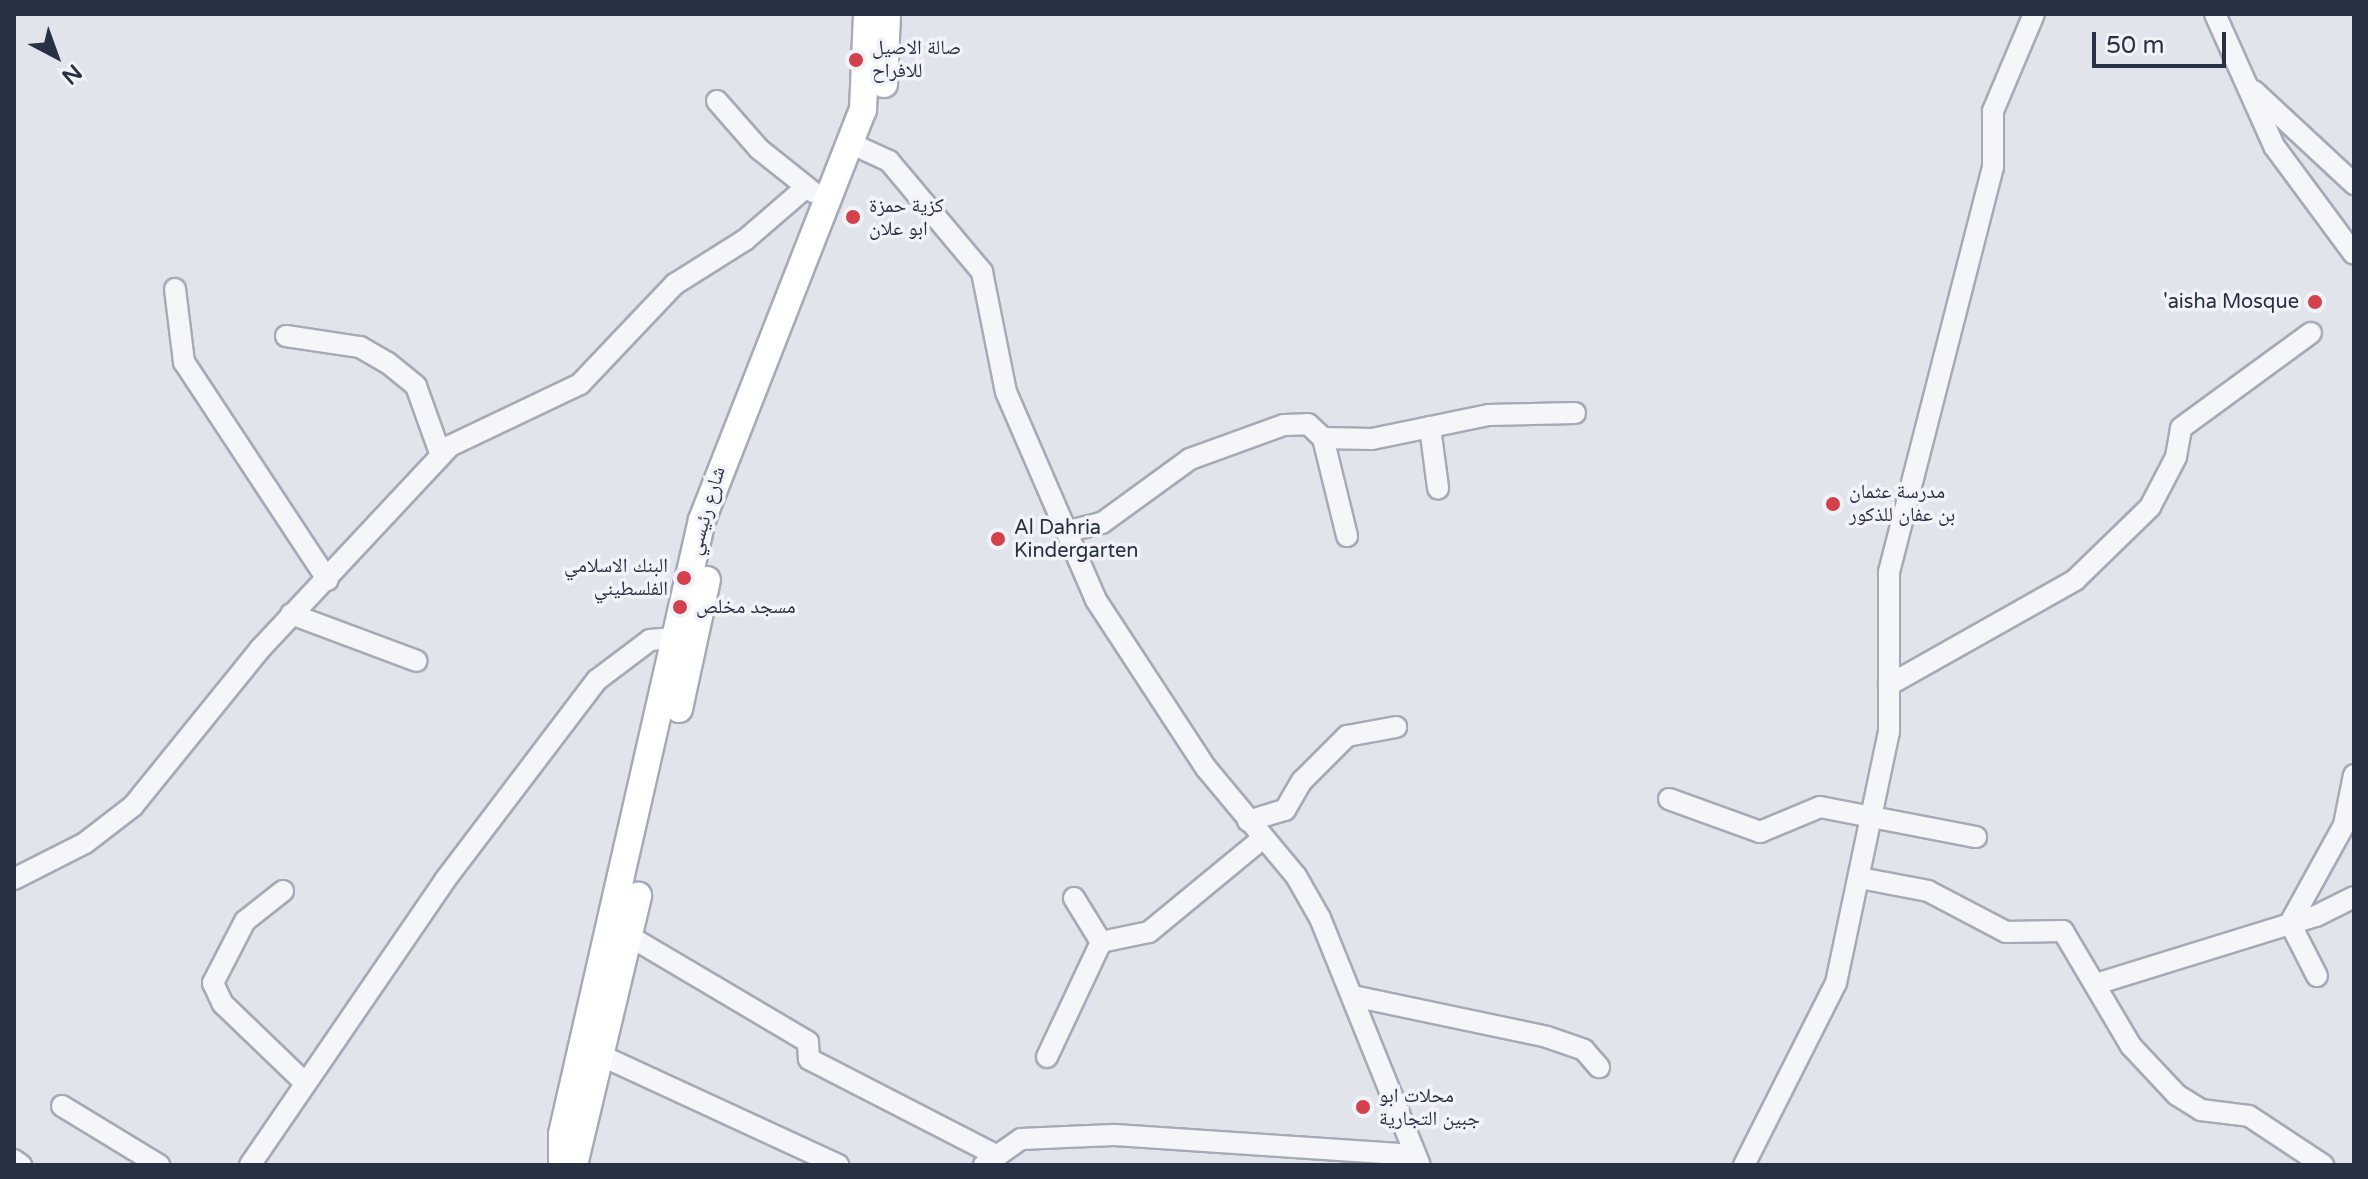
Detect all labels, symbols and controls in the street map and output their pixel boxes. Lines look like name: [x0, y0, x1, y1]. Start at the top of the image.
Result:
north arrow: [16, 16, 96, 96]
scale bar: [2096, 16, 2230, 66]
text: 50 m: [2106, 31, 2164, 60]
place label: صالة الاصيل للافراح: [872, 36, 961, 83]
marker: صالة الاصيل للافراح: [847, 51, 865, 69]
text: N: [57, 58, 87, 90]
place label: كزية حمزة ابو علان: [869, 194, 944, 241]
marker: كزية حمزة ابو علان: [844, 208, 862, 226]
place label: 'aisha Mosque: [2163, 290, 2299, 314]
marker: 'aisha Mosque: [2306, 293, 2324, 311]
street label: شارع رئيسي: [683, 464, 731, 558]
place label: مدرسة عثمان بن عفان للذكور: [1849, 480, 1955, 527]
marker: مدرسة عثمان بن عفان للذكور: [1824, 495, 1842, 513]
place label: Al Dahria Kindergarten: [1014, 516, 1138, 563]
marker: Al Dahria Kindergarten: [989, 530, 1007, 548]
place label: البنك الاسلامي الفلسطيني: [564, 554, 668, 601]
marker: البنك الاسلامي الفلسطيني: [675, 569, 693, 587]
place label: مسجد مخلص: [696, 595, 796, 619]
marker: مسجد مخلص: [671, 598, 689, 616]
place label: محلات ابو جبين التجارية: [1379, 1084, 1480, 1131]
marker: محلات ابو جبين التجارية: [1354, 1098, 1372, 1116]

